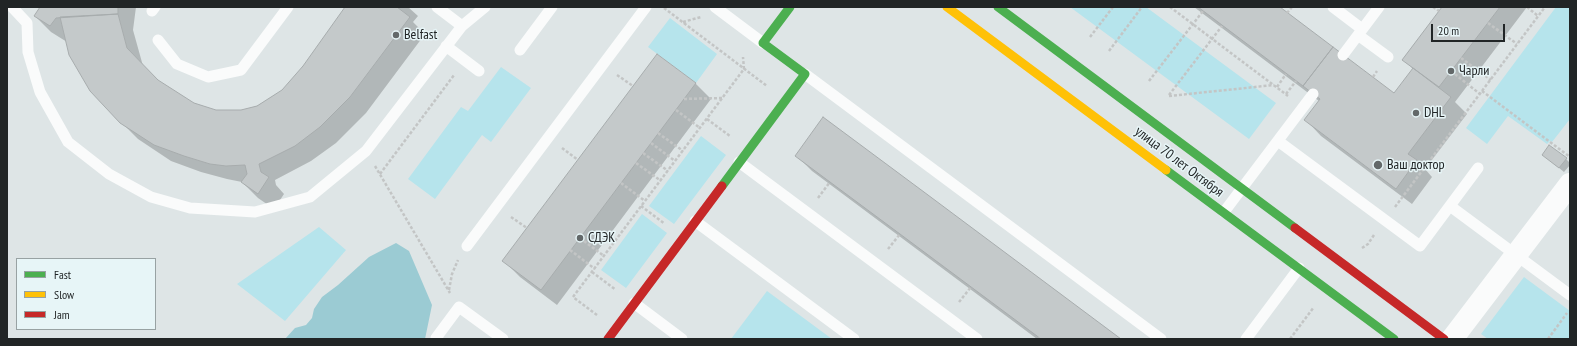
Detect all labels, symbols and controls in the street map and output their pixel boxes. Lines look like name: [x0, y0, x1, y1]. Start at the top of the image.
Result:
scale bar: [1433, 16, 1507, 42]
text: 20 m: [1438, 23, 1459, 38]
place label: Belfast: [404, 27, 437, 43]
marker: Belfast: [391, 30, 401, 40]
place label: Чарли: [1459, 63, 1489, 79]
marker: Чарли: [1446, 66, 1456, 76]
place label: DHL: [1424, 105, 1445, 121]
marker: DHL: [1411, 108, 1421, 118]
street label: улица 70 лет Октября: [1131, 123, 1227, 201]
place label: Ваш доктор: [1387, 157, 1445, 173]
marker: Ваш доктор: [1372, 159, 1384, 171]
place label: СДЭК: [588, 230, 615, 246]
marker: СДЭК: [575, 233, 585, 243]
legend: [16, 258, 156, 330]
text: Fast: [54, 267, 71, 282]
text: Slow: [54, 287, 74, 302]
text: Jam: [54, 307, 70, 322]

